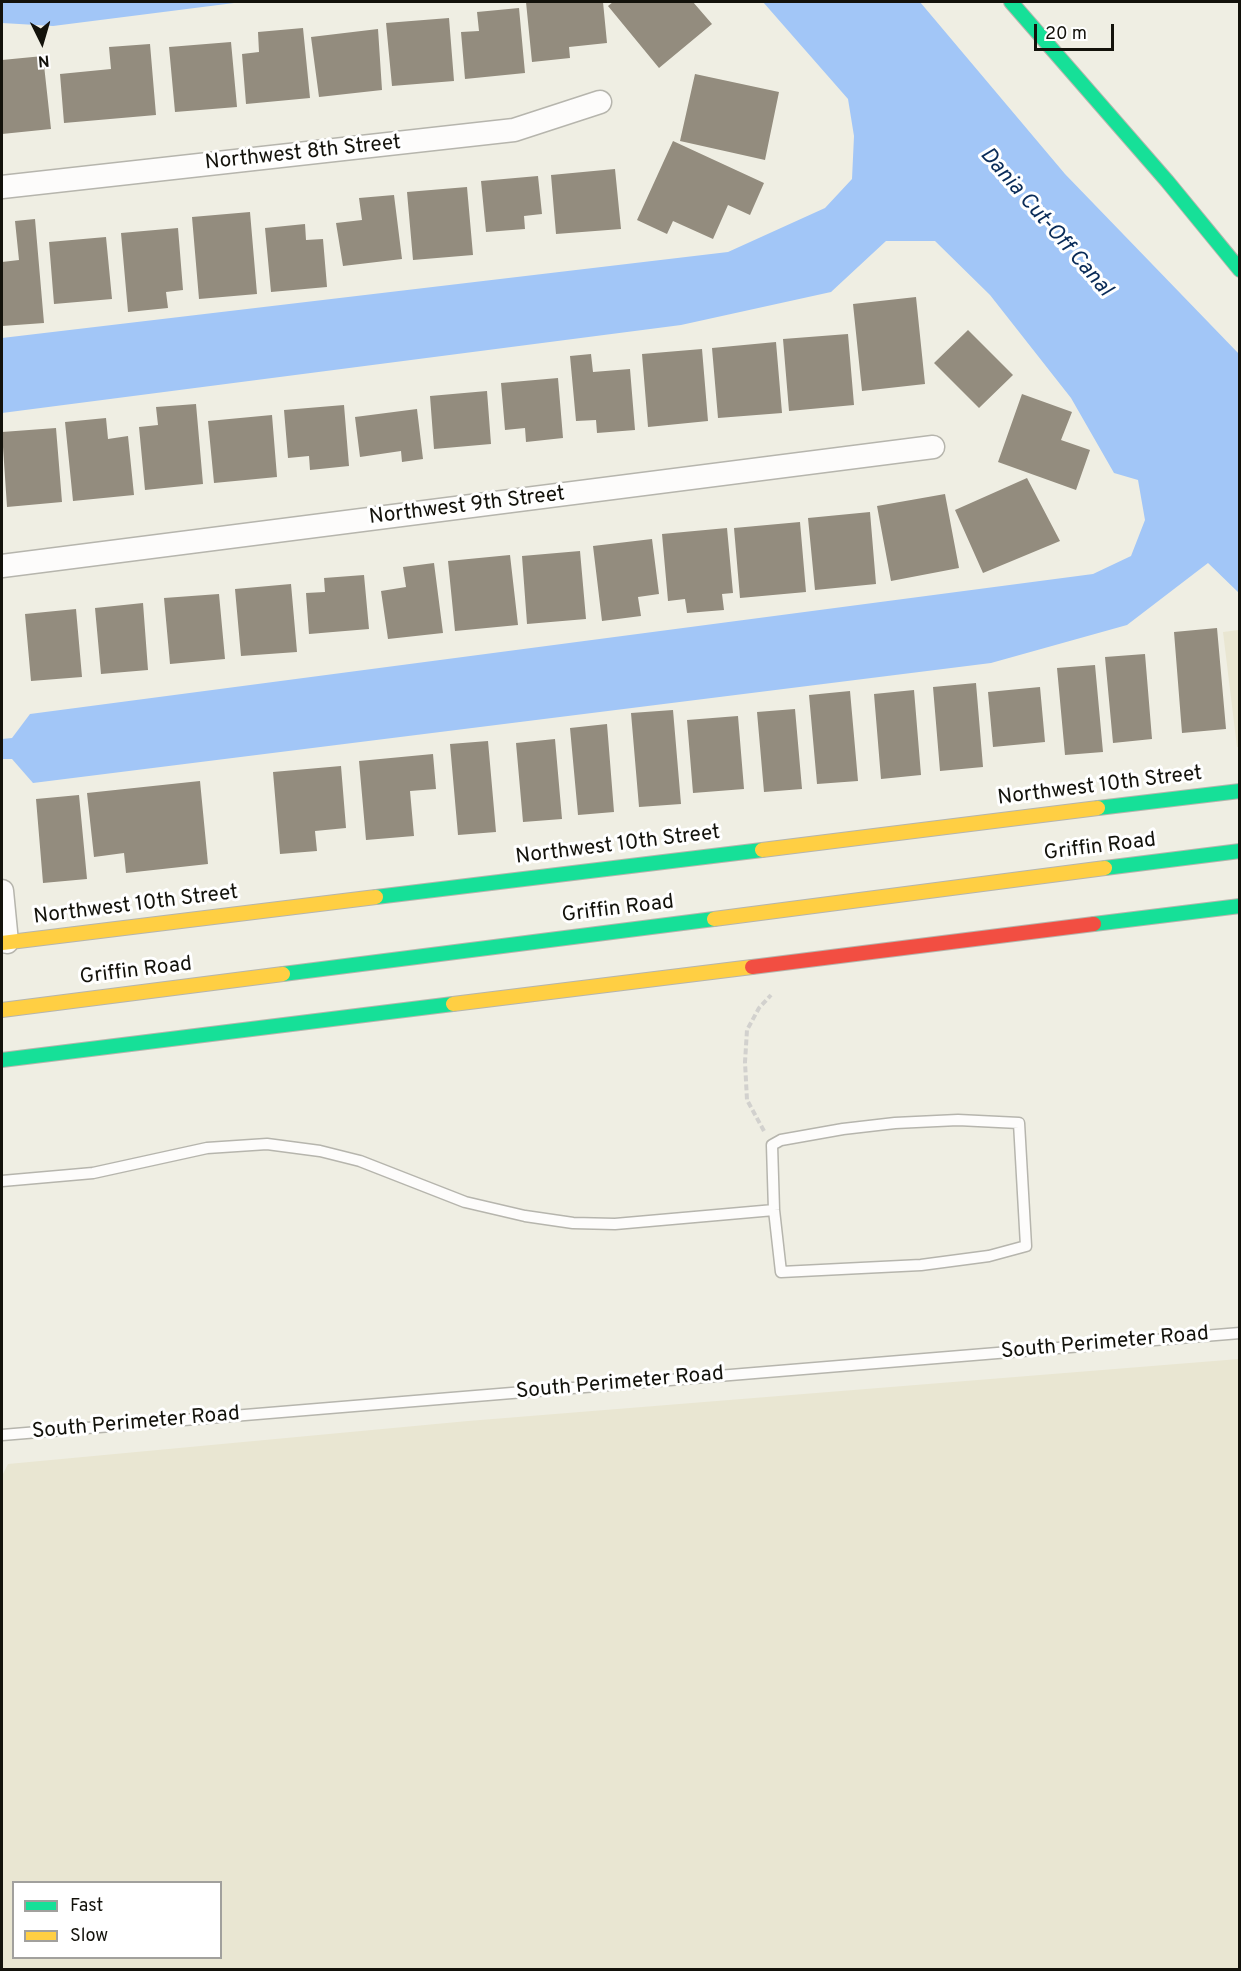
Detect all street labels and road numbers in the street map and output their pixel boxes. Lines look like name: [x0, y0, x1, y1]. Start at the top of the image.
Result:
street label: Northwest 8th Street: [204, 131, 402, 177]
street label: Northwest 9th Street: [368, 482, 566, 532]
street label: Northwest 10th Street: [996, 762, 1204, 812]
street label: Northwest 10th Street: [514, 821, 722, 871]
street label: Griffin Road: [1043, 829, 1157, 867]
street label: Northwest 10th Street: [32, 881, 240, 931]
street label: Griffin Road: [561, 891, 675, 929]
street label: Griffin Road: [79, 953, 193, 991]
street label: South Perimeter Road: [1000, 1322, 1210, 1366]
street label: South Perimeter Road: [515, 1362, 725, 1406]
street label: South Perimeter Road: [31, 1402, 241, 1446]

